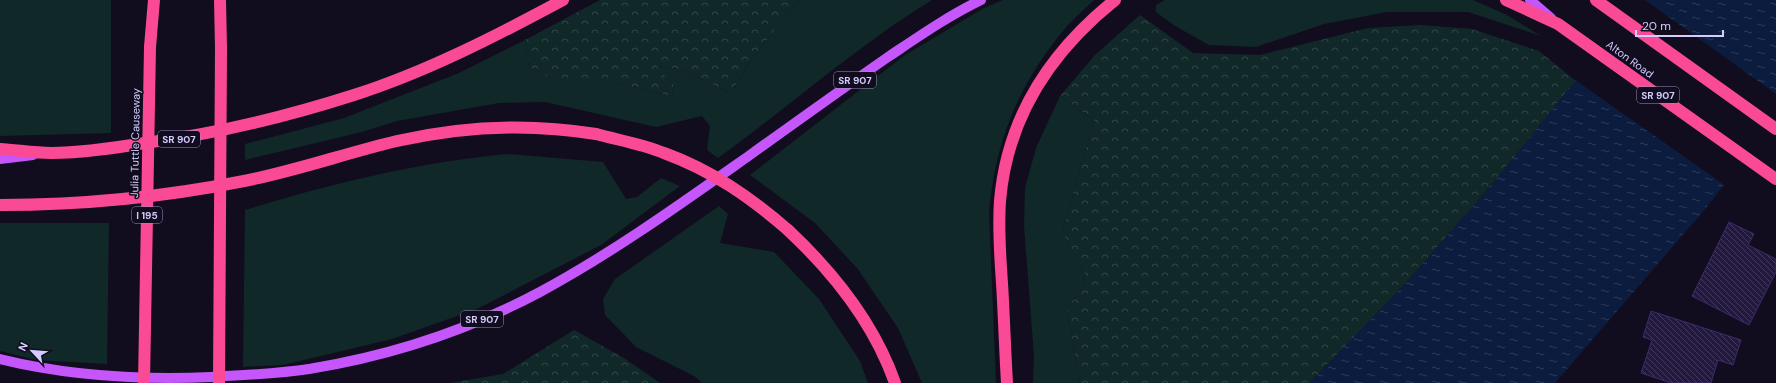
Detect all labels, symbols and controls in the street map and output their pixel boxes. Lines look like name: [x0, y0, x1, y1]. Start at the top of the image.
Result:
scale bar: [1636, 12, 1723, 38]
text: 20 m: [1642, 18, 1671, 34]
street label: Alton Road: [1604, 37, 1657, 81]
road number: SR 907: [834, 72, 876, 88]
road number: SR 907: [1637, 87, 1679, 103]
street label: Julia Tuttle Causeway: [127, 88, 143, 198]
road number: SR 907: [158, 131, 200, 147]
road number: I 195: [132, 207, 162, 223]
road number: SR 907: [461, 311, 503, 327]
north arrow: [12, 331, 52, 371]
text: N: [15, 340, 31, 353]

